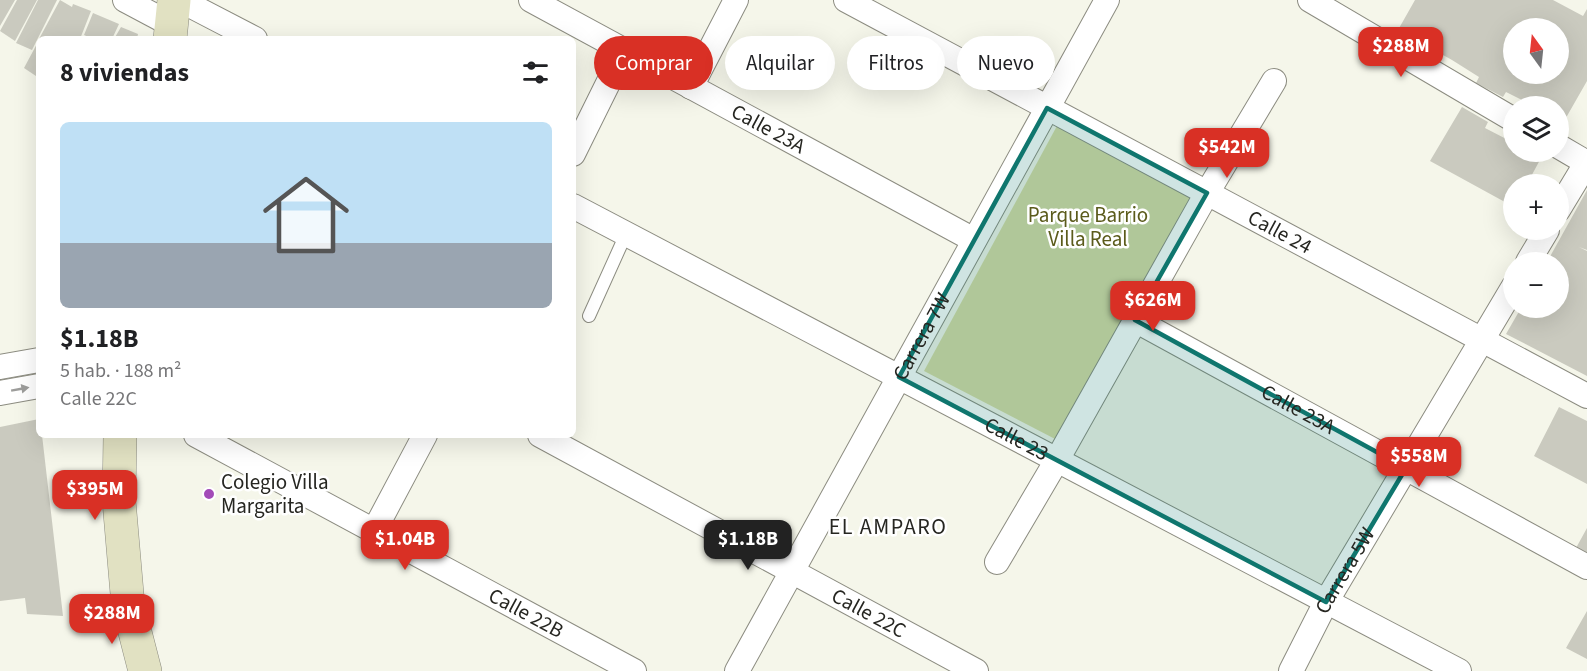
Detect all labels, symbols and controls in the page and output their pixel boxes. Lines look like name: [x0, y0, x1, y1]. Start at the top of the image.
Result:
north arrow: [1503, 18, 1569, 84]
map controls: [1503, 18, 1569, 318]
pin: $288M: [1359, 27, 1443, 78]
text: $288M: [1372, 32, 1430, 60]
chip: Comprar: [594, 36, 713, 90]
chip: Alquilar: [725, 36, 835, 90]
chip: Filtros: [847, 36, 945, 90]
chip: Nuevo: [957, 36, 1055, 90]
text: 8 viviendas: [60, 54, 189, 91]
icon: filters: [519, 56, 552, 89]
street label: Calle 23A: [726, 96, 811, 161]
button: layers: [1503, 96, 1569, 162]
pin: $542M: [1185, 128, 1269, 179]
text: $542M: [1198, 133, 1256, 161]
icon: home: [252, 161, 360, 269]
button: +: [1503, 174, 1569, 240]
park label: Parque Barrio Villa Real: [1028, 200, 1148, 254]
street label: Calle 24: [1243, 202, 1317, 261]
button: −: [1503, 252, 1569, 318]
pin: $626M: [1111, 281, 1195, 332]
text: $626M: [1124, 286, 1182, 314]
street label: Carrera 7W: [885, 287, 958, 386]
text: $1.18B: [60, 320, 138, 357]
text: 5 hab. · 188 m²: [60, 357, 181, 385]
street label: Calle 23A: [1256, 377, 1341, 442]
one-way arrow: [10, 384, 29, 393]
text: Calle 22C: [60, 385, 137, 413]
street label: Calle 23: [979, 410, 1054, 468]
pin: $558M: [1377, 437, 1461, 488]
text: $558M: [1390, 442, 1448, 470]
place label: Colegio Villa Margarita: [221, 467, 329, 521]
pin: $395M: [53, 470, 137, 521]
text: $395M: [66, 475, 124, 503]
marker: Colegio Villa Margarita: [202, 487, 216, 501]
district label: EL AMPARO: [829, 511, 947, 543]
pin: $1.04B: [356, 520, 454, 571]
pin: $1.18B: [699, 520, 797, 571]
street label: Carrera 5W: [1307, 521, 1382, 619]
text: $1.04B: [375, 525, 435, 553]
text: $1.18B: [718, 525, 778, 553]
street label: Calle 22B: [483, 580, 569, 645]
street label: Calle 22C: [826, 581, 912, 645]
pin: $288M: [70, 594, 154, 645]
text: $288M: [83, 599, 141, 627]

